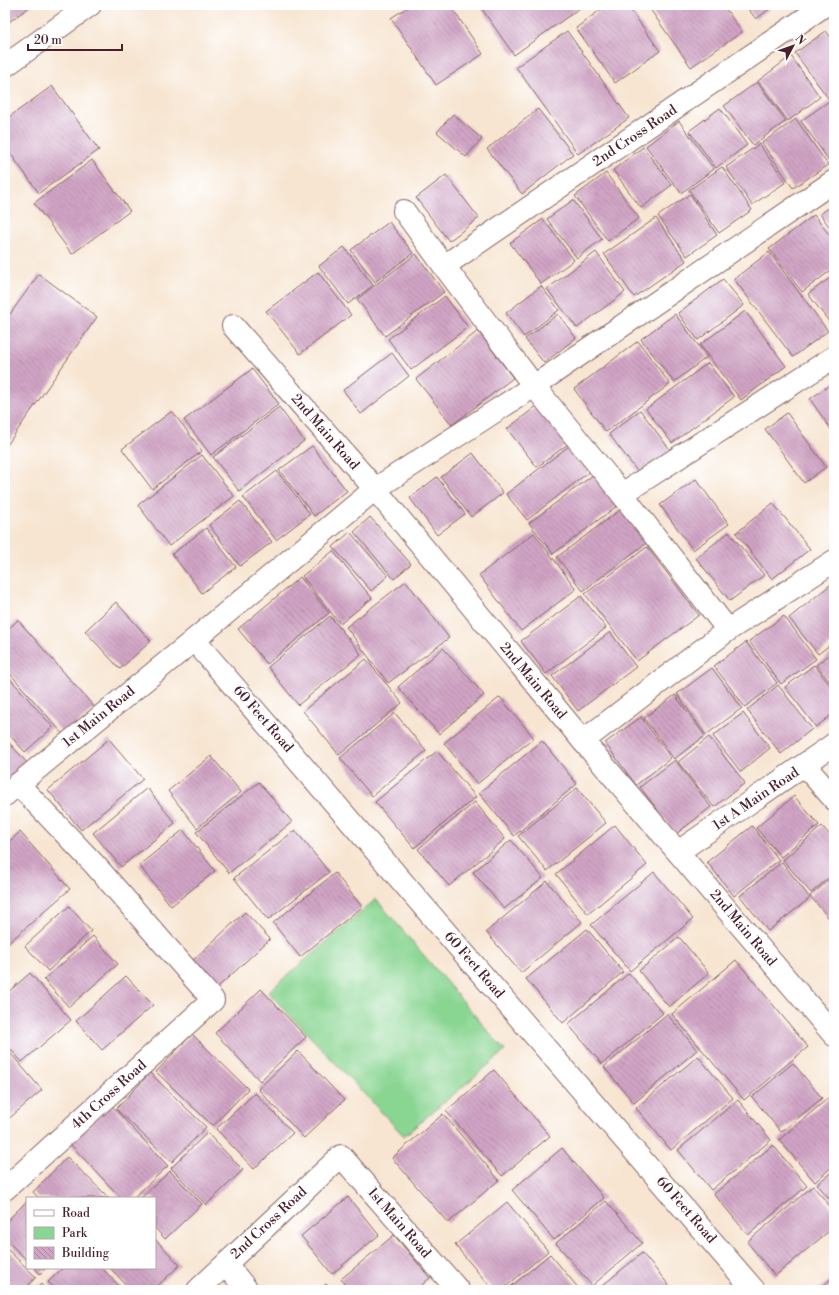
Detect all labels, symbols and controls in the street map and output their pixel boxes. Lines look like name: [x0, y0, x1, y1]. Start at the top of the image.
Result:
scale bar: [28, 26, 122, 52]
north arrow: [773, 26, 813, 66]
text: N: [792, 32, 808, 48]
text: 20 m: [34, 33, 62, 48]
street label: 2nd Cross Road: [589, 101, 681, 171]
street label: 2nd Main Road: [287, 390, 363, 474]
street label: 2nd Main Road: [496, 639, 570, 723]
street label: 1st Main Road: [59, 682, 139, 752]
street label: 60 Feet Road: [229, 682, 297, 756]
street label: 1st A Main Road: [709, 763, 803, 835]
street label: 2nd Main Road: [706, 886, 780, 970]
street label: 60 Feet Road: [440, 928, 508, 1002]
street label: 4th Cross Road: [67, 1056, 151, 1134]
street label: 60 Feet Road: [652, 1173, 720, 1247]
street label: 2nd Cross Road: [227, 1183, 311, 1263]
street label: 1st Main Road: [363, 1184, 435, 1262]
legend: [26, 1197, 156, 1269]
text: Road: [62, 1206, 90, 1221]
text: Park: [62, 1226, 88, 1241]
text: Building: [61, 1246, 110, 1261]

